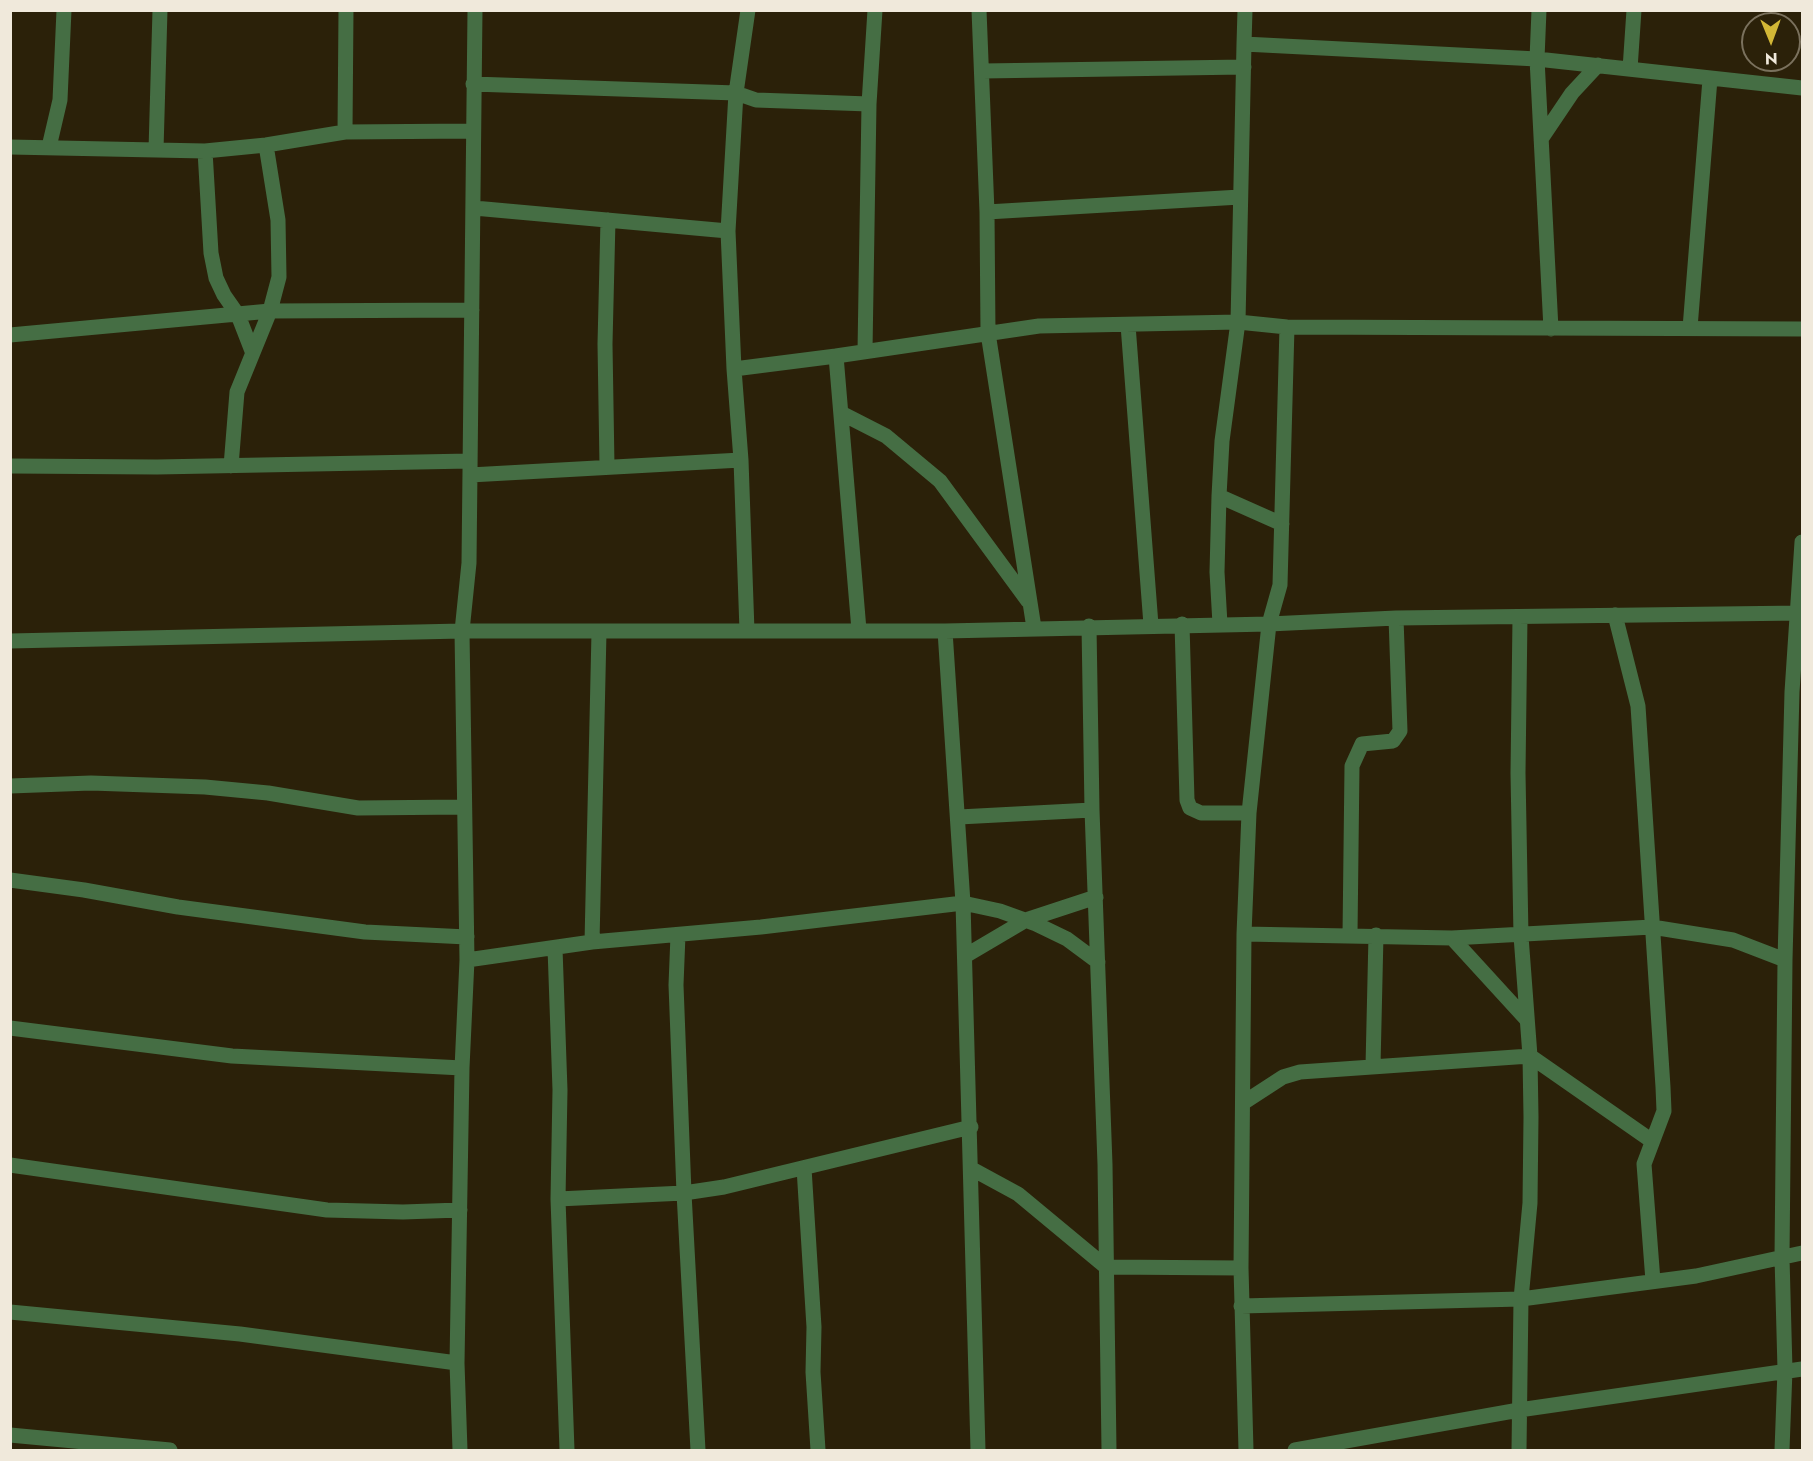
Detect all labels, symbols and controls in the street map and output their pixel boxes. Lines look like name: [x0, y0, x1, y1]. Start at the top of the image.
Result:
north arrow: [1741, 12, 1801, 72]
text: N: [1765, 47, 1778, 70]

